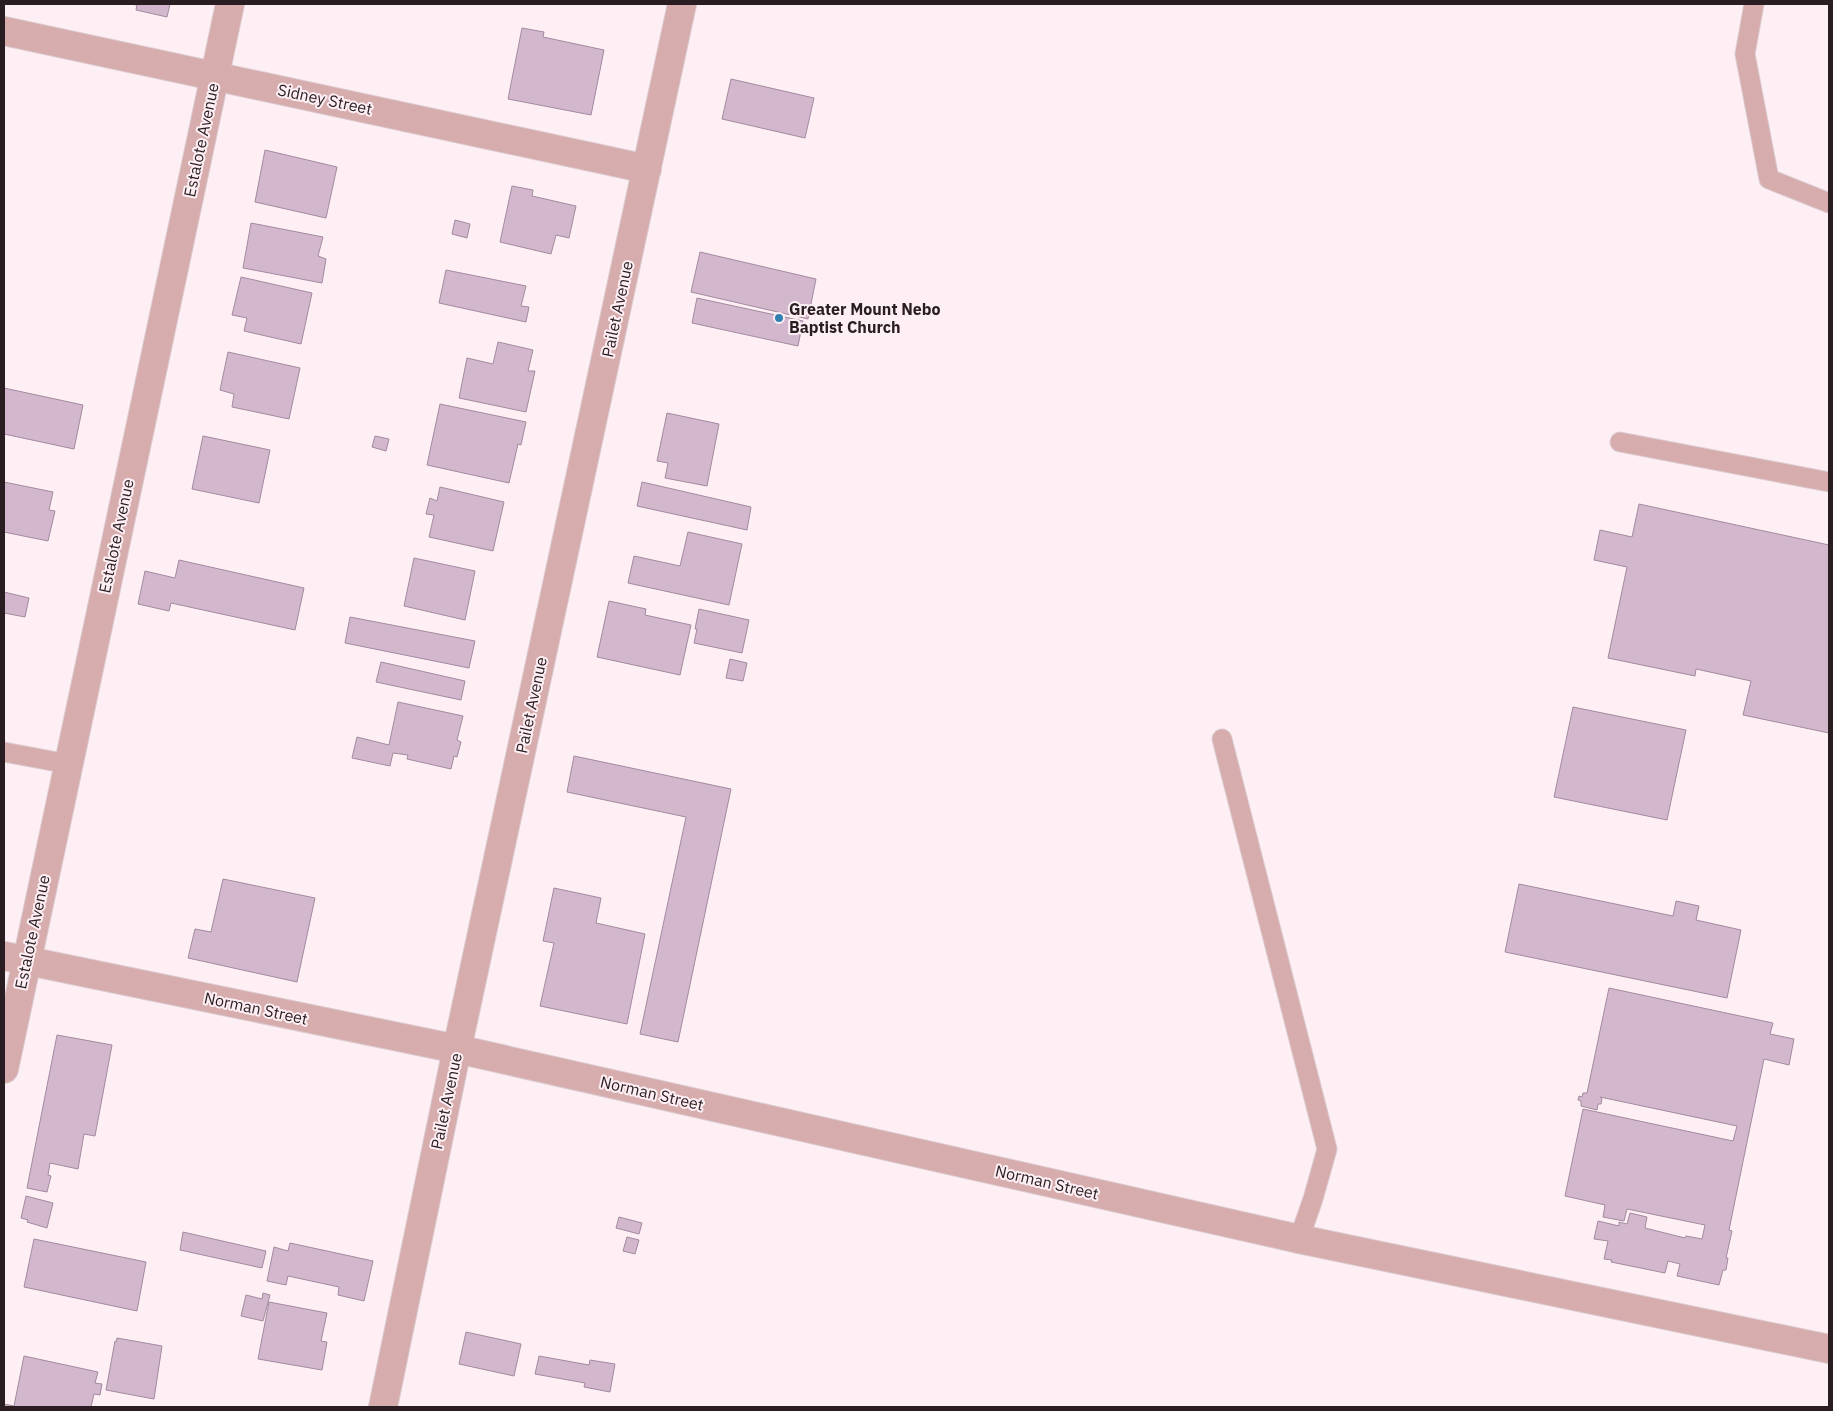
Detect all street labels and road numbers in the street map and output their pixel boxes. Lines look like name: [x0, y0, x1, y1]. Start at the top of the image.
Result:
street label: Sidney Street: [276, 79, 374, 119]
street label: Estalote Avenue: [179, 81, 223, 199]
street label: Pailet Avenue: [597, 259, 637, 359]
street label: Estalote Avenue: [94, 477, 138, 595]
street label: Pailet Avenue: [511, 655, 551, 755]
street label: Estalote Avenue: [10, 873, 54, 991]
street label: Norman Street: [202, 987, 310, 1029]
street label: Pailet Avenue: [426, 1051, 466, 1151]
street label: Norman Street: [598, 1071, 706, 1115]
street label: Norman Street: [993, 1160, 1101, 1204]

